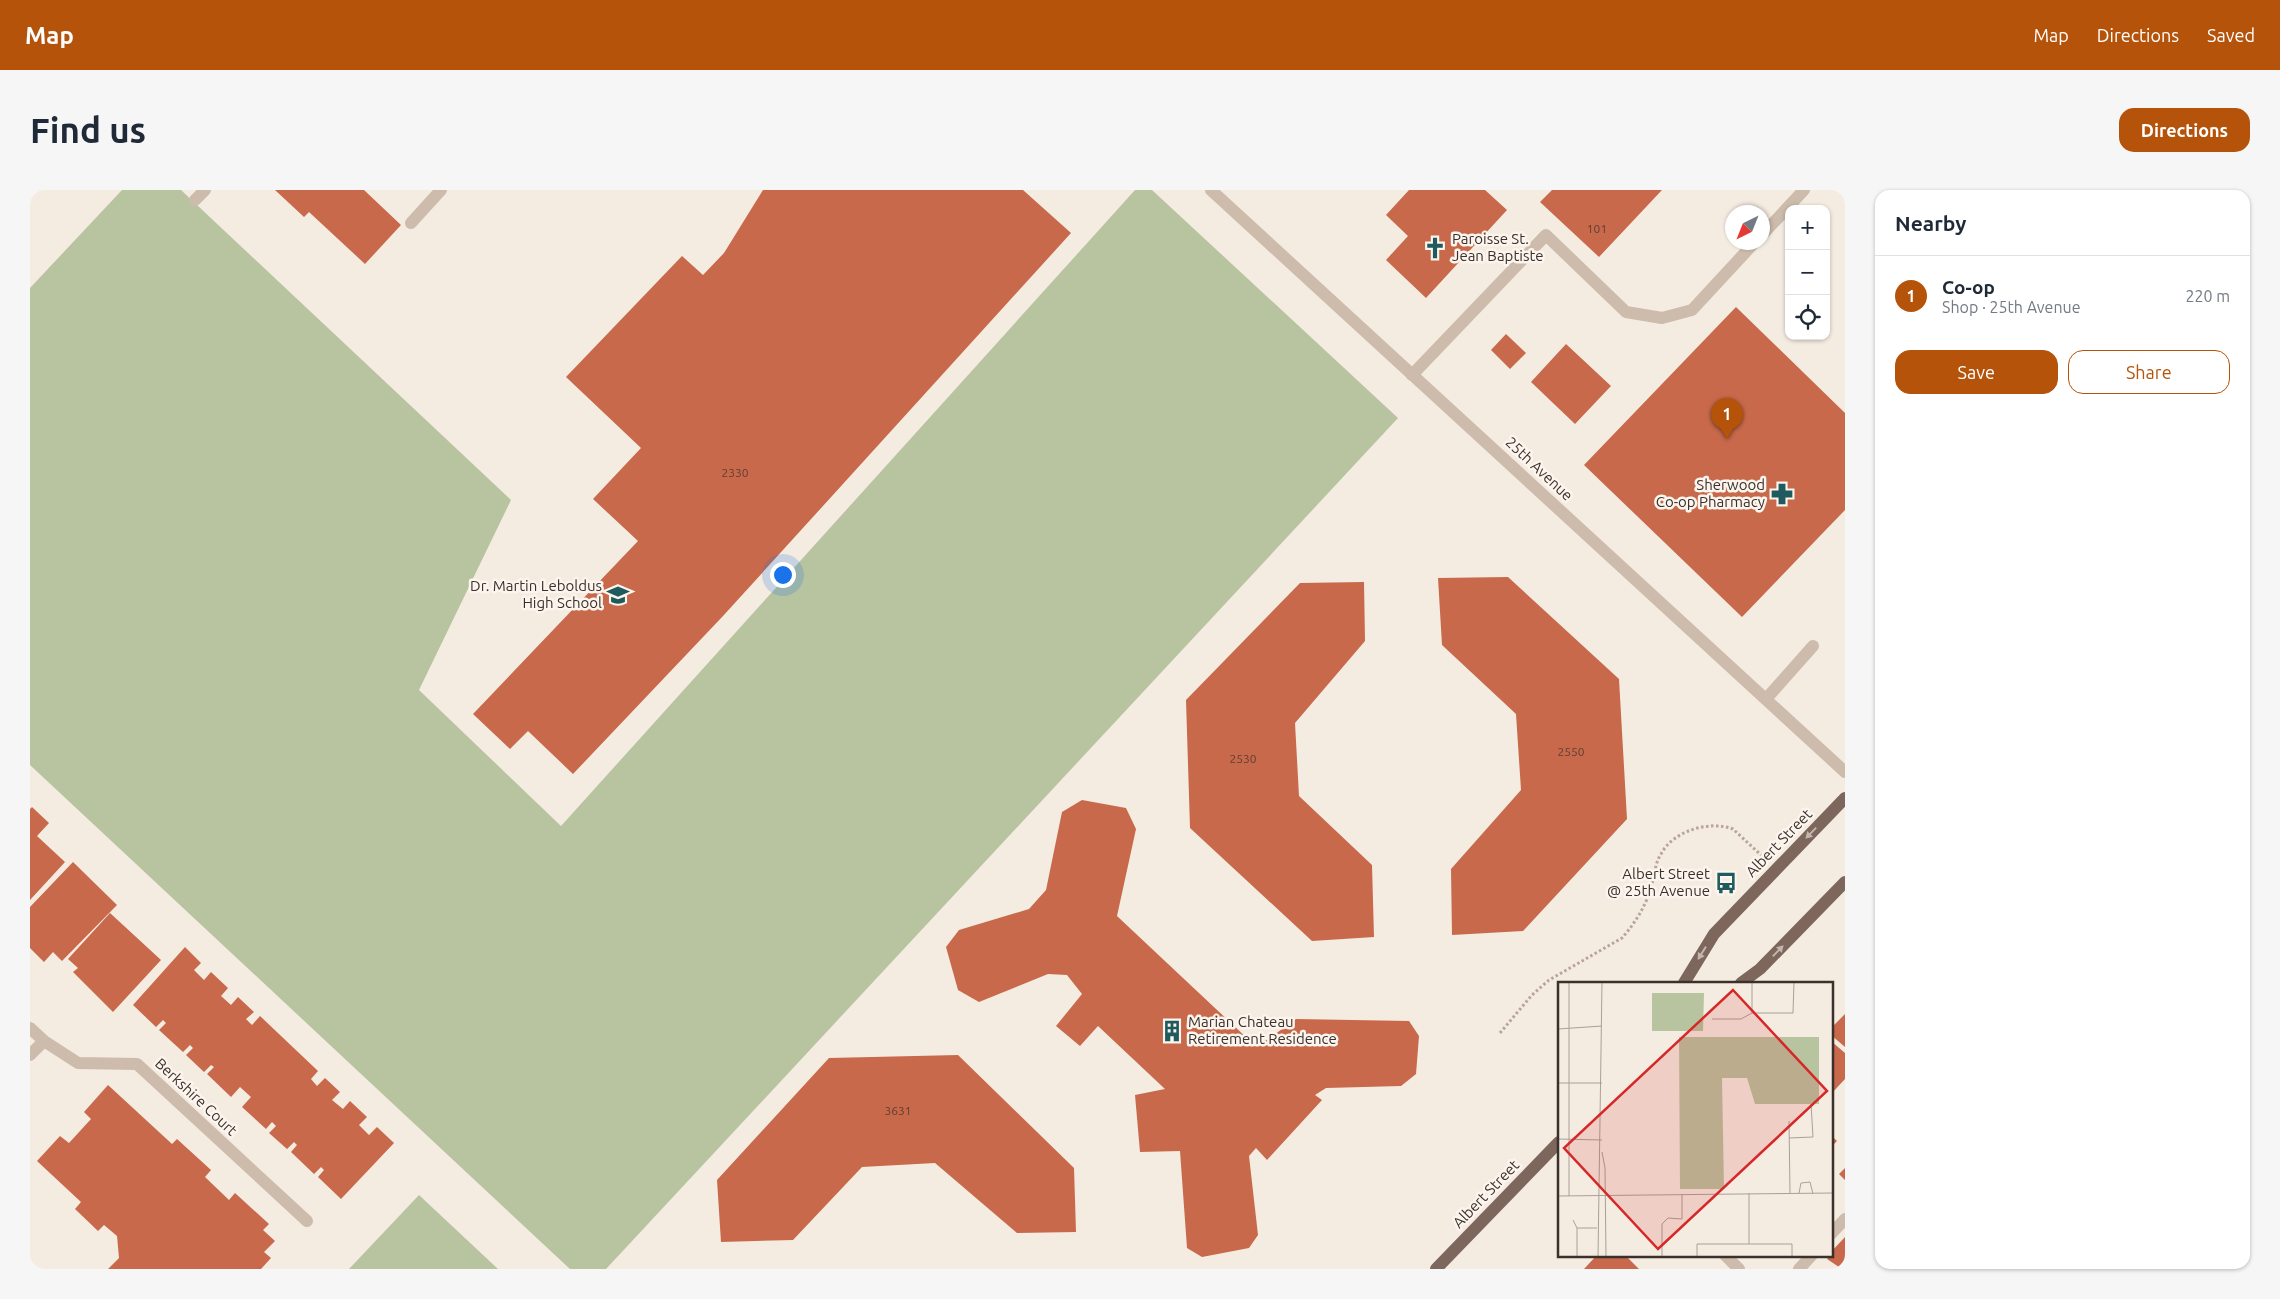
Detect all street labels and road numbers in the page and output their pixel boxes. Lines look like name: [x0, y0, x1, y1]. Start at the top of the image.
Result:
street label: 25th Avenue: [1502, 433, 1576, 504]
street label: Albert Street: [1742, 805, 1815, 880]
street label: Berkshire Court: [152, 1055, 241, 1139]
street label: Albert Street: [1449, 1156, 1522, 1231]

